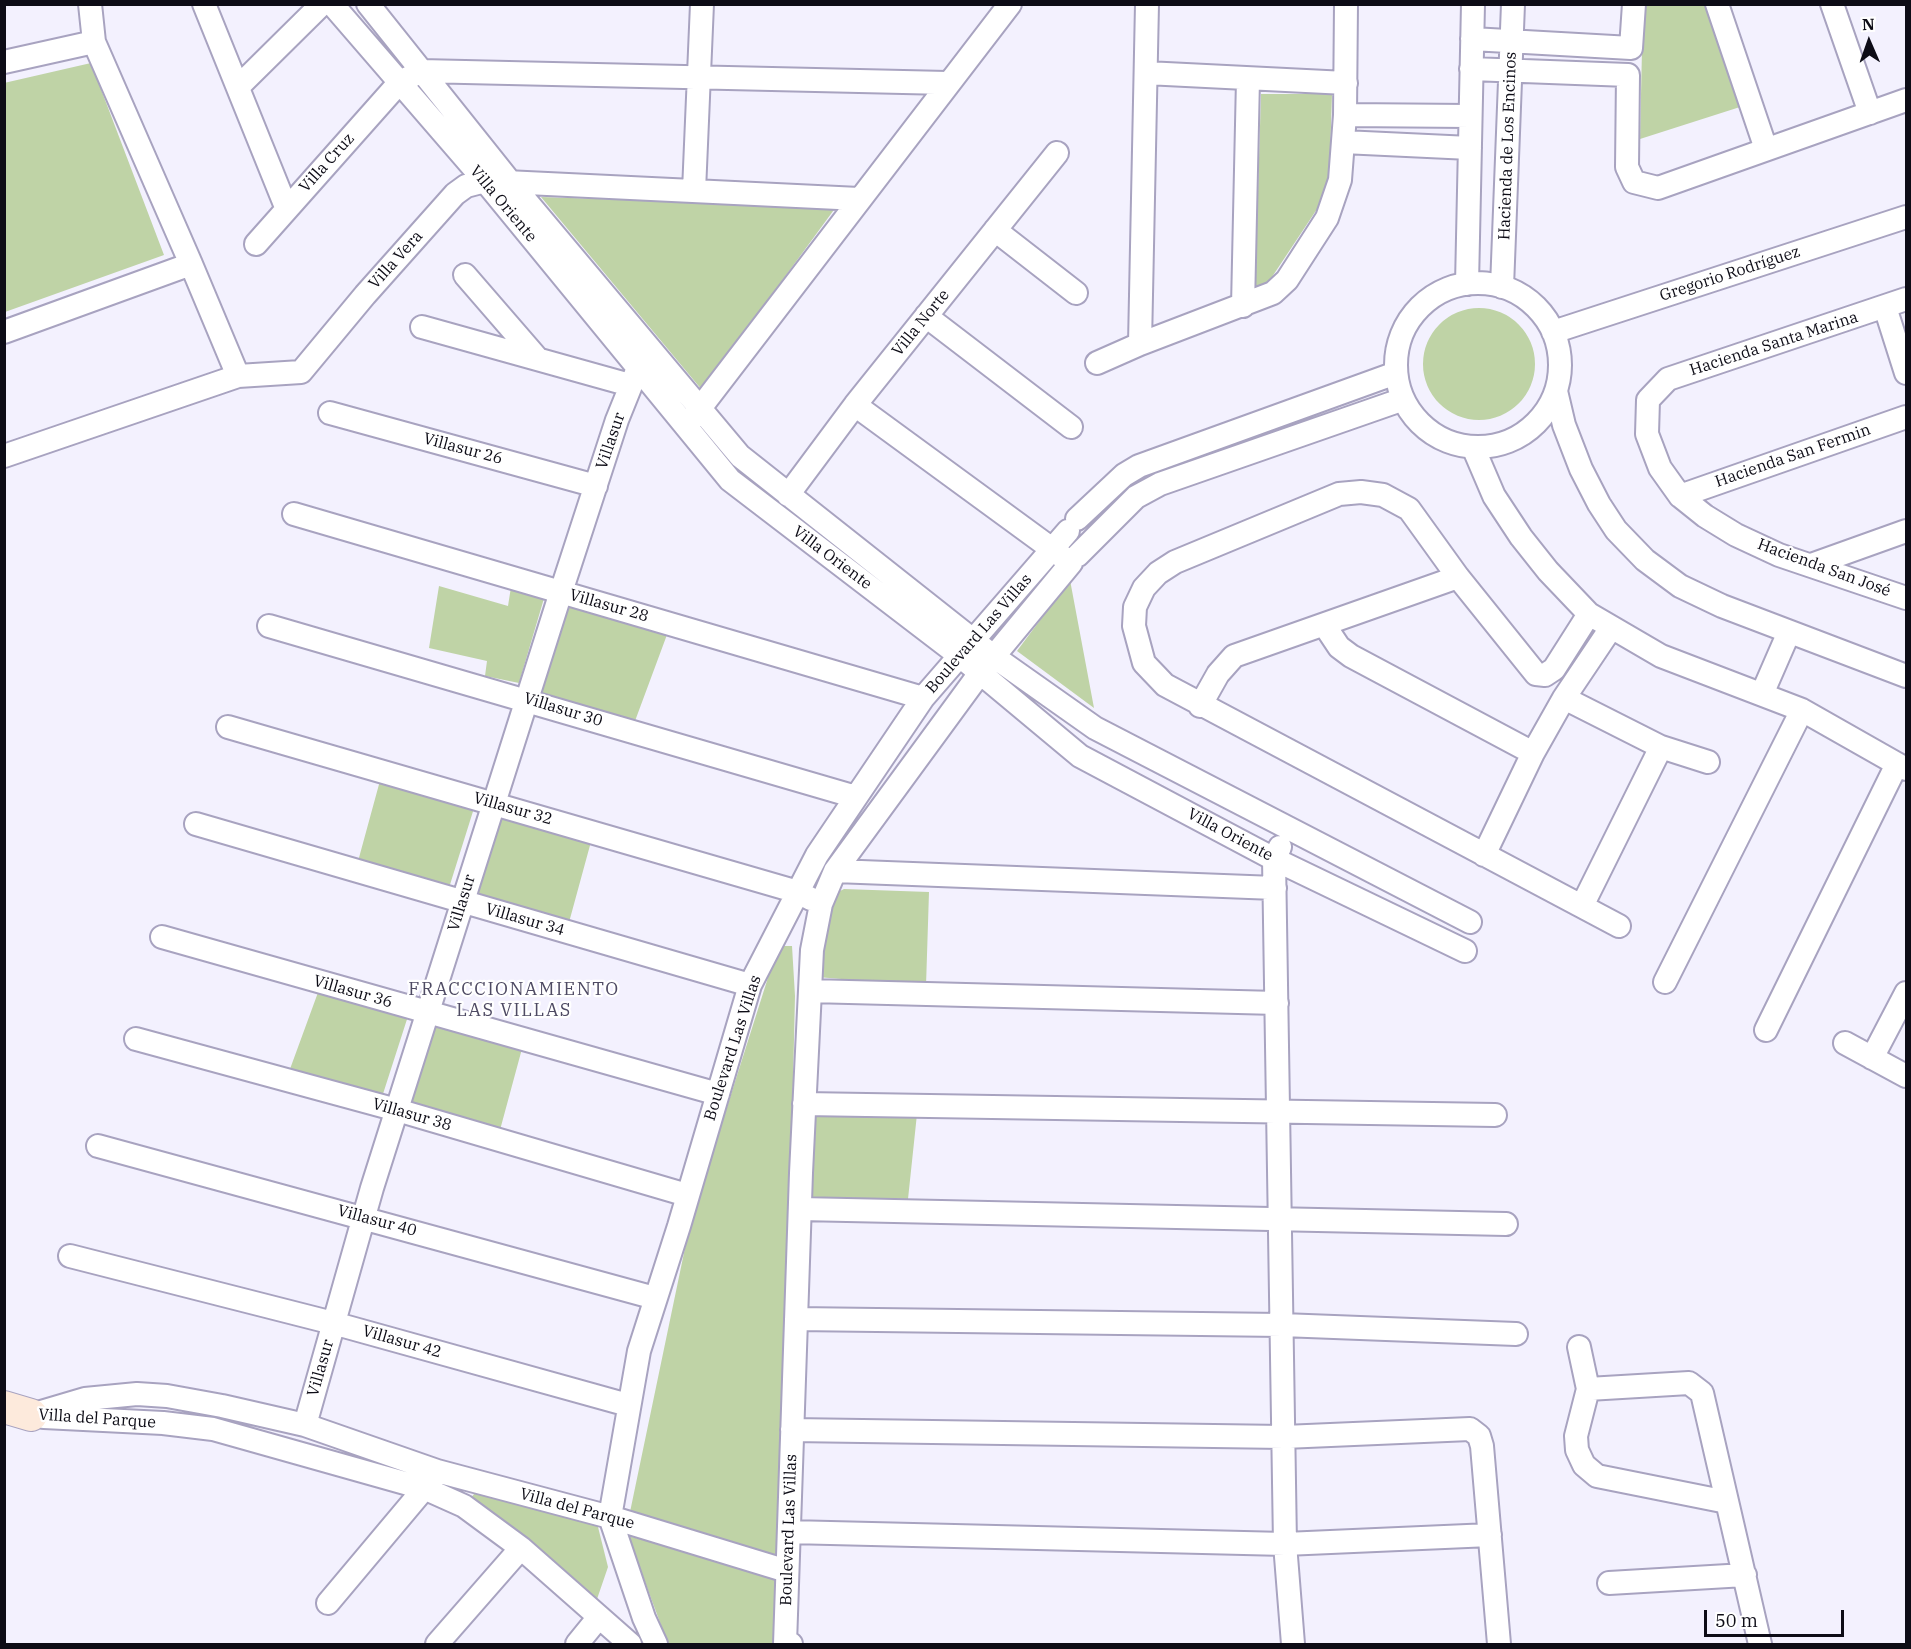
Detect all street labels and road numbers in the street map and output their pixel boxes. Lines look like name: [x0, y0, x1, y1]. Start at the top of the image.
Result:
street label: Hacienda de Los Encinos: [1495, 51, 1521, 241]
street label: Villa Cruz: [295, 129, 359, 197]
street label: Villa Oriente: [465, 162, 541, 246]
street label: Villa Vera: [365, 227, 427, 293]
street label: Gregorio Rodríguez: [1657, 242, 1803, 306]
street label: Villa Norte: [888, 286, 954, 360]
street label: Hacienda Santa Marina: [1687, 308, 1861, 380]
street label: Villasur: [592, 410, 630, 472]
street label: Hacienda San Fermin: [1713, 420, 1873, 492]
street label: Villasur 26: [421, 429, 505, 469]
street label: Villa Oriente: [789, 522, 875, 594]
street label: Hacienda San José: [1755, 535, 1893, 601]
street label: Boulevard Las Villas: [922, 570, 1036, 698]
street label: Villasur 28: [567, 586, 651, 626]
street label: Villasur 30: [521, 689, 605, 731]
street label: Villasur 32: [471, 789, 555, 829]
street label: Villa Oriente: [1184, 804, 1276, 866]
street label: Villasur: [444, 872, 480, 934]
street label: Villasur 34: [483, 900, 567, 940]
street label: Villasur 36: [311, 972, 395, 1012]
street label: Boulevard Las Villas: [700, 973, 766, 1123]
street label: Villasur 38: [370, 1095, 454, 1135]
street label: Villasur 40: [335, 1201, 419, 1241]
street label: Villasur 42: [360, 1322, 444, 1362]
street label: Villasur: [304, 1337, 338, 1399]
street label: Villa del Parque: [38, 1405, 156, 1433]
street label: Boulevard Las Villas: [777, 1454, 801, 1606]
street label: Villa del Parque: [518, 1484, 636, 1534]

